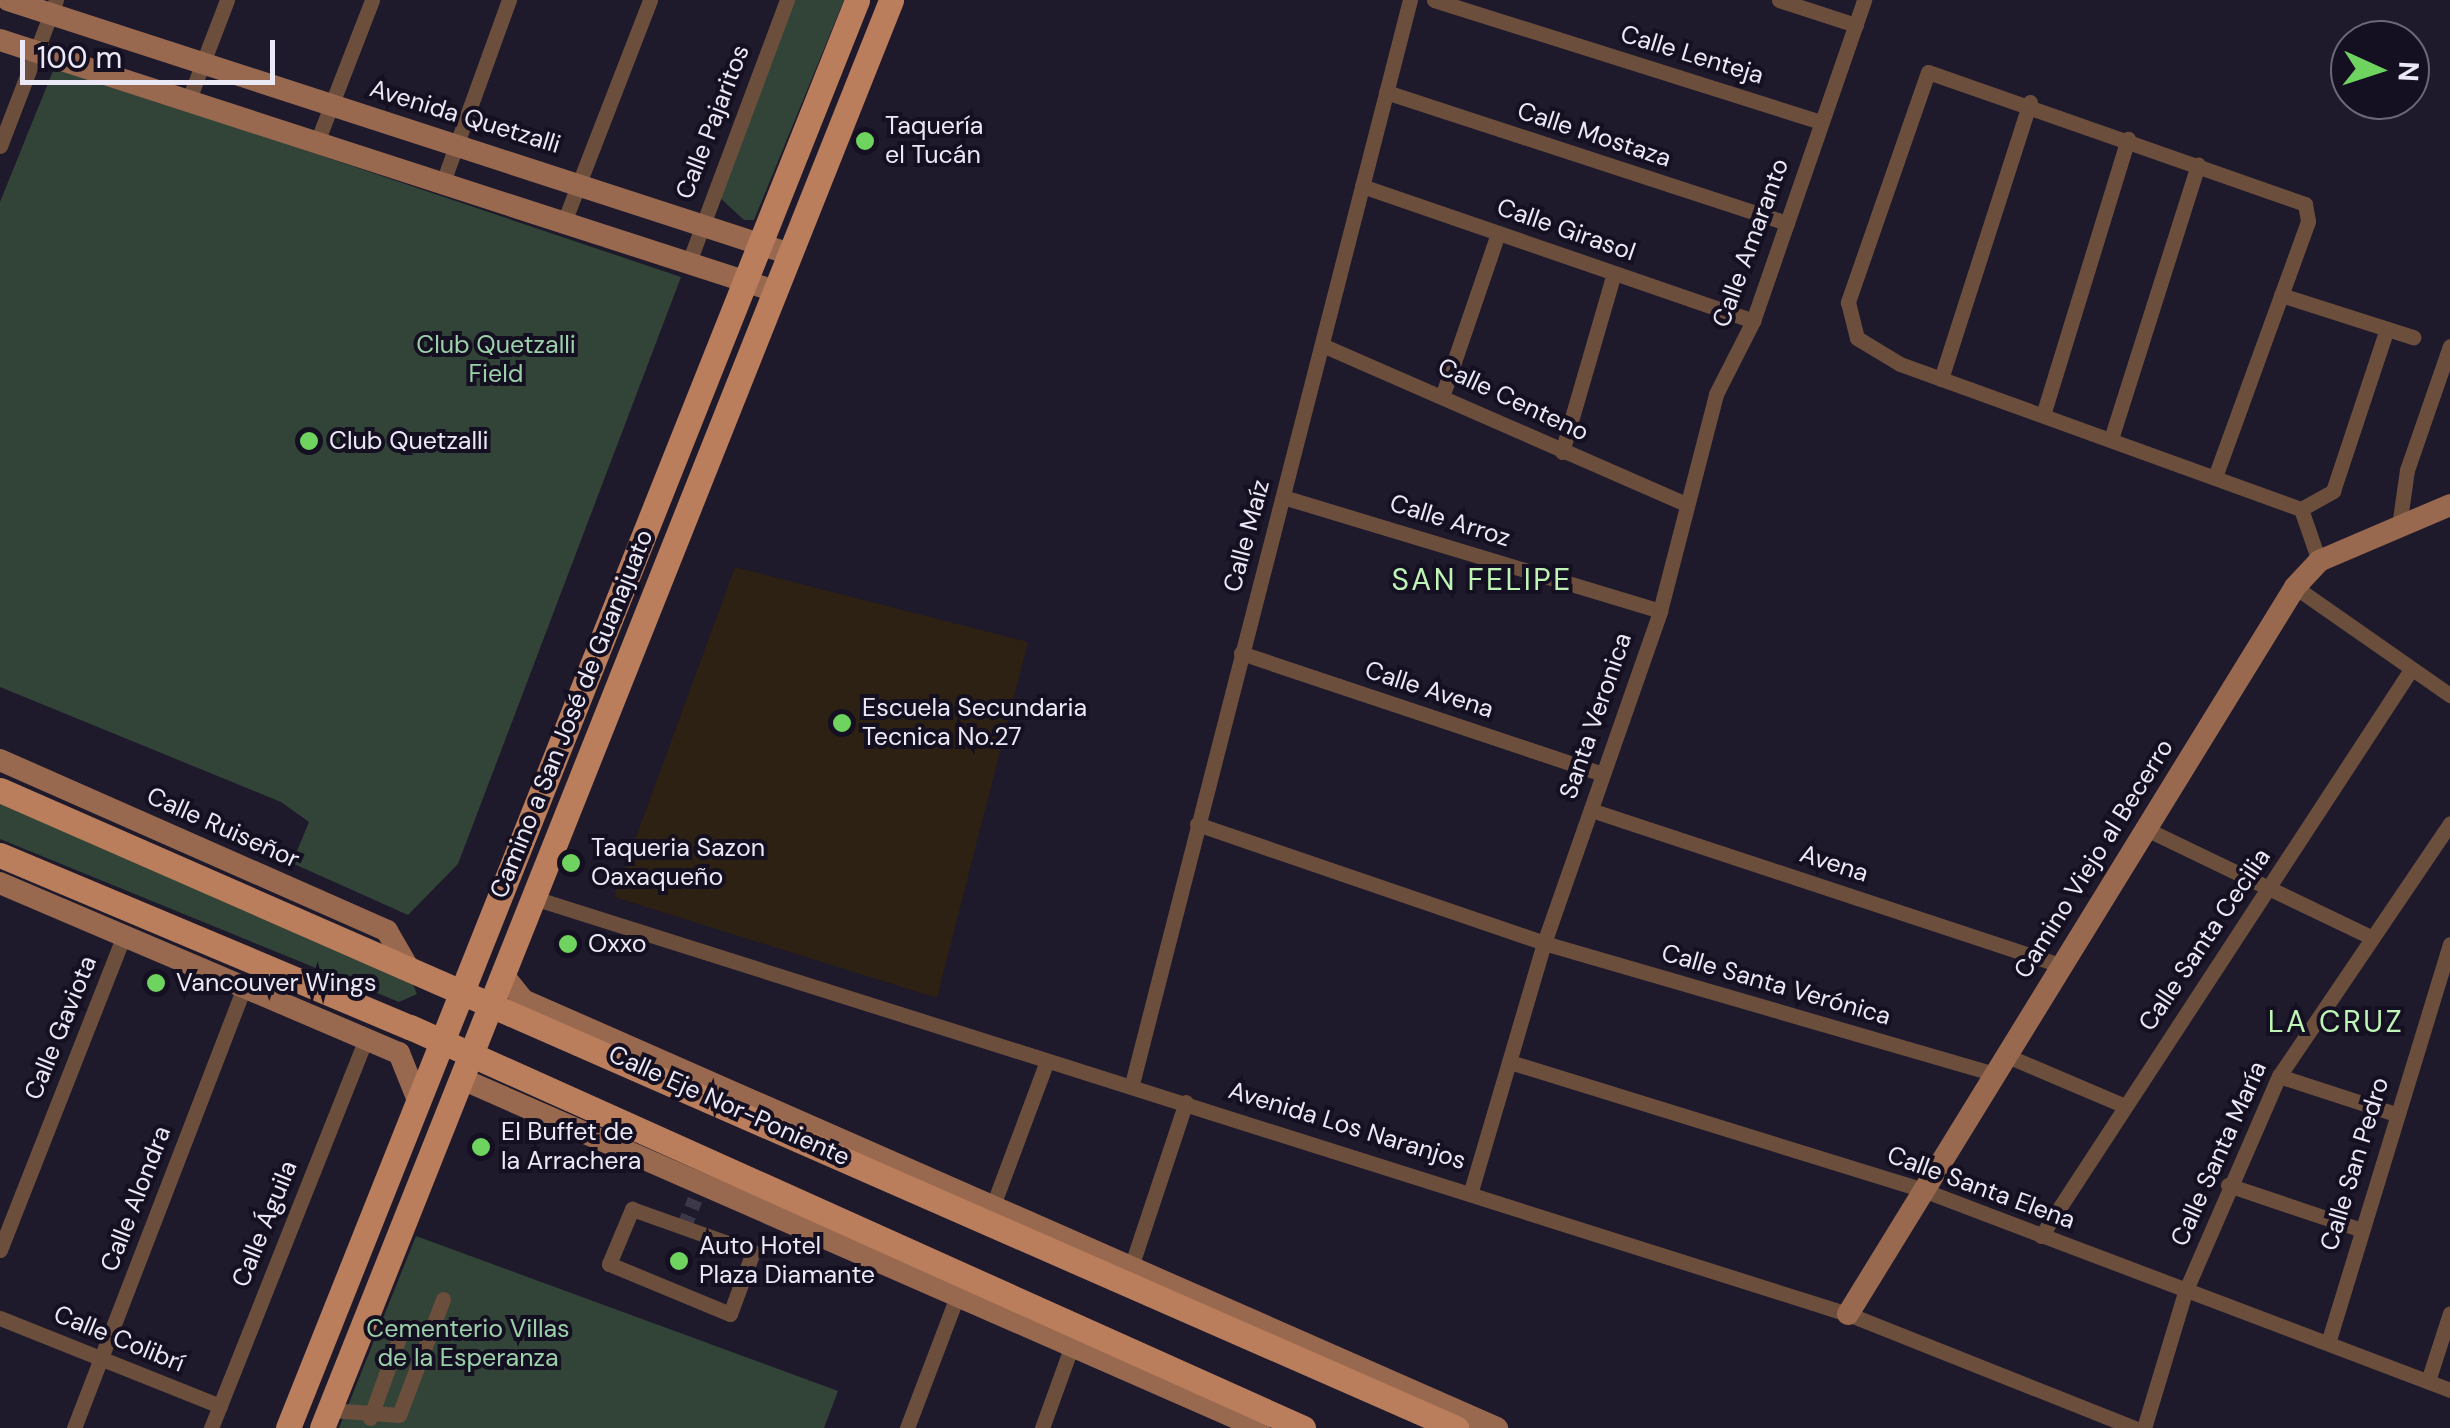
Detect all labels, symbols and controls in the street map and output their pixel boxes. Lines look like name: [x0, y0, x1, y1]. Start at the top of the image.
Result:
street label: Calle Lenteja: [1617, 19, 1767, 91]
scale bar: [25, 20, 280, 82]
north arrow: [2330, 20, 2430, 120]
text: 100 m: [37, 38, 122, 77]
street label: Calle Pajaritos: [670, 41, 756, 203]
text: N: [2389, 60, 2427, 83]
street label: Avenida Quetzalli: [366, 74, 564, 160]
street label: Calle Mostaza: [1513, 96, 1675, 174]
place label: Taquería el Tucán: [885, 112, 983, 171]
marker: Taquería el Tucán: [854, 130, 876, 152]
street label: Calle Amaranto: [1707, 154, 1795, 332]
street label: Calle Girasol: [1493, 192, 1639, 268]
park label: Club Quetzalli Field: [416, 331, 576, 390]
street label: Calle Centeno: [1433, 352, 1593, 448]
place label: Club Quetzalli: [329, 426, 489, 456]
marker: Club Quetzalli: [298, 430, 320, 452]
street label: Calle Maíz: [1218, 476, 1276, 596]
street label: Calle Arroz: [1386, 488, 1514, 554]
street label: Camino a San José de Guanajuato: [484, 525, 660, 903]
district label: SAN FELIPE: [1391, 562, 1573, 598]
street label: Santa Veronica: [1554, 629, 1638, 803]
street label: Calle Avena: [1361, 655, 1497, 725]
place label: Escuela Secundaria Tecnica No.27: [862, 694, 1087, 753]
marker: Escuela Secundaria Tecnica No.27: [831, 712, 853, 734]
street label: Camino Viejo al Becerro: [2008, 734, 2180, 984]
street label: Calle Ruiseñor: [142, 781, 304, 875]
place label: Taqueria Sazon Oaxaqueño: [591, 834, 765, 893]
street label: Avena: [1796, 839, 1872, 889]
street label: Calle Santa Cecilia: [2133, 843, 2277, 1037]
marker: Taqueria Sazon Oaxaqueño: [560, 852, 582, 874]
place label: Oxxo: [588, 929, 646, 959]
marker: Oxxo: [557, 933, 579, 955]
street label: Calle Santa Verónica: [1658, 938, 1894, 1032]
street label: Calle Gaviota: [19, 952, 103, 1104]
place label: Vancouver Wings: [176, 968, 376, 998]
marker: Vancouver Wings: [145, 972, 167, 994]
district label: LA CRUZ: [2268, 1004, 2404, 1040]
street label: Calle Eje Nor-Poniente: [604, 1039, 854, 1173]
street label: Calle Santa María: [2165, 1057, 2273, 1251]
street label: Calle San Pedro: [2314, 1074, 2396, 1254]
street label: Avenida Los Naranjos: [1225, 1076, 1469, 1176]
place label: El Buffet de la Arrachera: [501, 1118, 641, 1177]
street label: Calle Alondra: [95, 1122, 177, 1276]
marker: El Buffet de la Arrachera: [470, 1136, 492, 1158]
street label: Calle Santa Elena: [1883, 1140, 2079, 1236]
street label: Calle Águila: [226, 1156, 304, 1292]
place label: Auto Hotel Plaza Diamante: [699, 1232, 875, 1291]
marker: Auto Hotel Plaza Diamante: [668, 1250, 690, 1272]
street label: Calle Colibrí: [49, 1299, 189, 1379]
park label: Cementerio Villas de la Esperanza: [366, 1315, 570, 1374]

